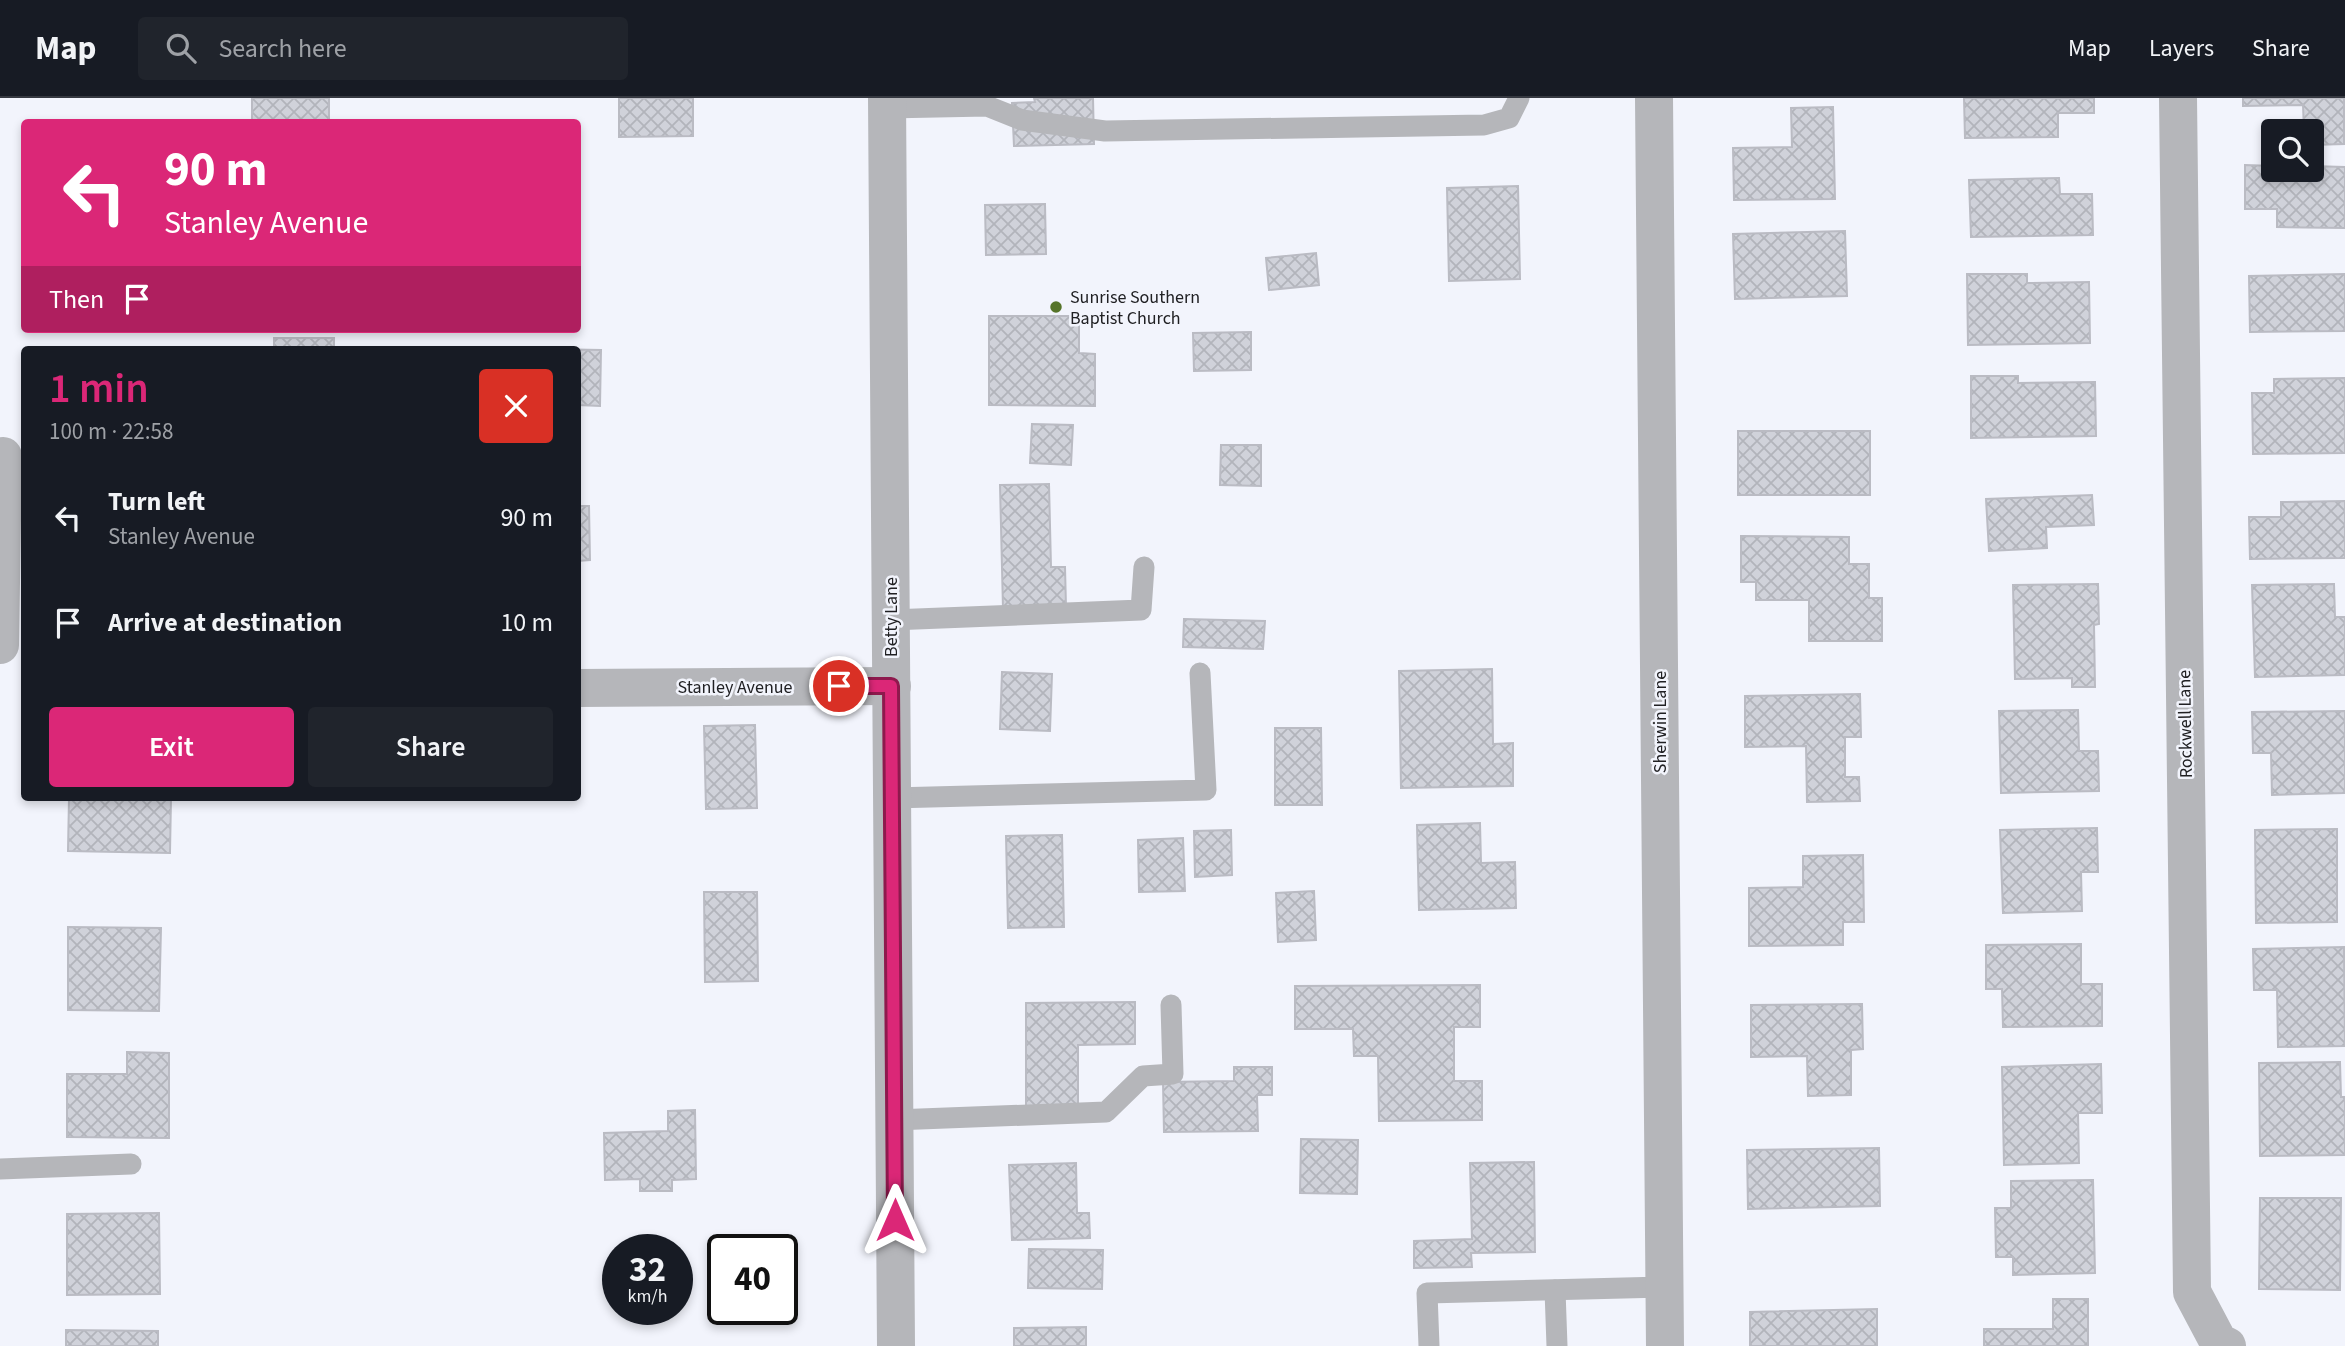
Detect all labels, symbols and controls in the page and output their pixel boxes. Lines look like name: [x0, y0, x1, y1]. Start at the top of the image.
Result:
search box: [138, 17, 628, 80]
text: Map: [35, 25, 96, 72]
icon: search: [162, 29, 200, 67]
text: Search here: [218, 30, 347, 67]
text: Map: [2068, 31, 2111, 66]
text: Layers: [2149, 31, 2214, 66]
text: Share: [2252, 31, 2310, 66]
map controls: [2261, 119, 2324, 182]
button: search: [2261, 119, 2324, 182]
text: 90 m: [164, 135, 268, 205]
icon: left: [49, 147, 140, 238]
text: Stanley Avenue: [164, 200, 368, 246]
icon: arrive: [118, 280, 156, 318]
text: Then: [49, 281, 104, 318]
place label: Sunrise Southern Baptist Church: [1070, 285, 1200, 331]
marker: Sunrise Southern Baptist Church: [1048, 299, 1064, 315]
text: 1 min: [49, 359, 149, 419]
button: close: [479, 369, 553, 443]
text: 100 m · 22:58: [49, 415, 173, 448]
text: Turn left: [108, 483, 205, 520]
icon: left: [49, 499, 87, 537]
text: 90 m: [500, 499, 553, 536]
text: Stanley Avenue: [108, 520, 255, 553]
street label: Betty Lane: [879, 577, 904, 657]
icon: arrive: [49, 604, 87, 642]
text: Arrive at destination: [108, 604, 342, 641]
text: 10 m: [500, 604, 553, 641]
pin: [809, 656, 869, 716]
icon: arrive: [820, 667, 858, 705]
street label: Rockwell Lane: [2172, 670, 2199, 778]
street label: Sherwin Lane: [1648, 671, 1673, 773]
street label: Stanley Avenue: [678, 675, 793, 700]
button: Exit: [49, 707, 294, 787]
button: Share: [308, 707, 553, 787]
position arrow: [858, 1183, 932, 1257]
speed limit sign: 40: [707, 1234, 798, 1325]
text: 32: [629, 1245, 666, 1295]
text: km/h: [628, 1284, 667, 1309]

